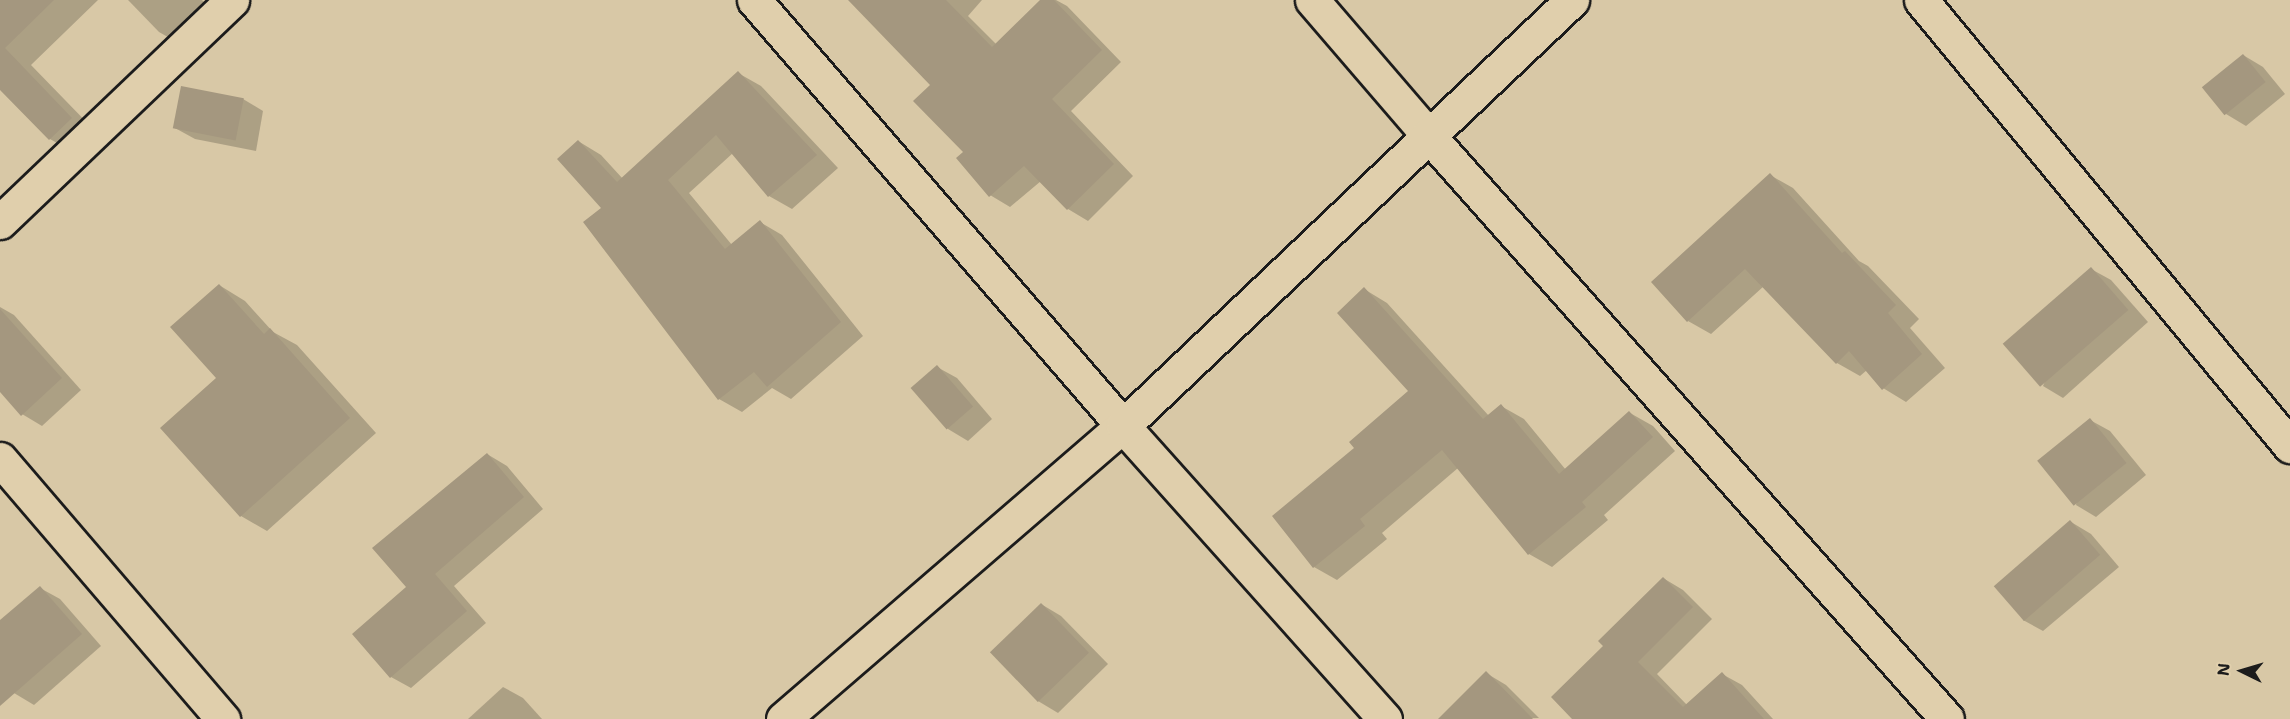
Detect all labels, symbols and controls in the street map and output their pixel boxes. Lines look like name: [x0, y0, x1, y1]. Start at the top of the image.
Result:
north arrow: [2212, 641, 2272, 701]
text: N: [2213, 662, 2235, 677]

